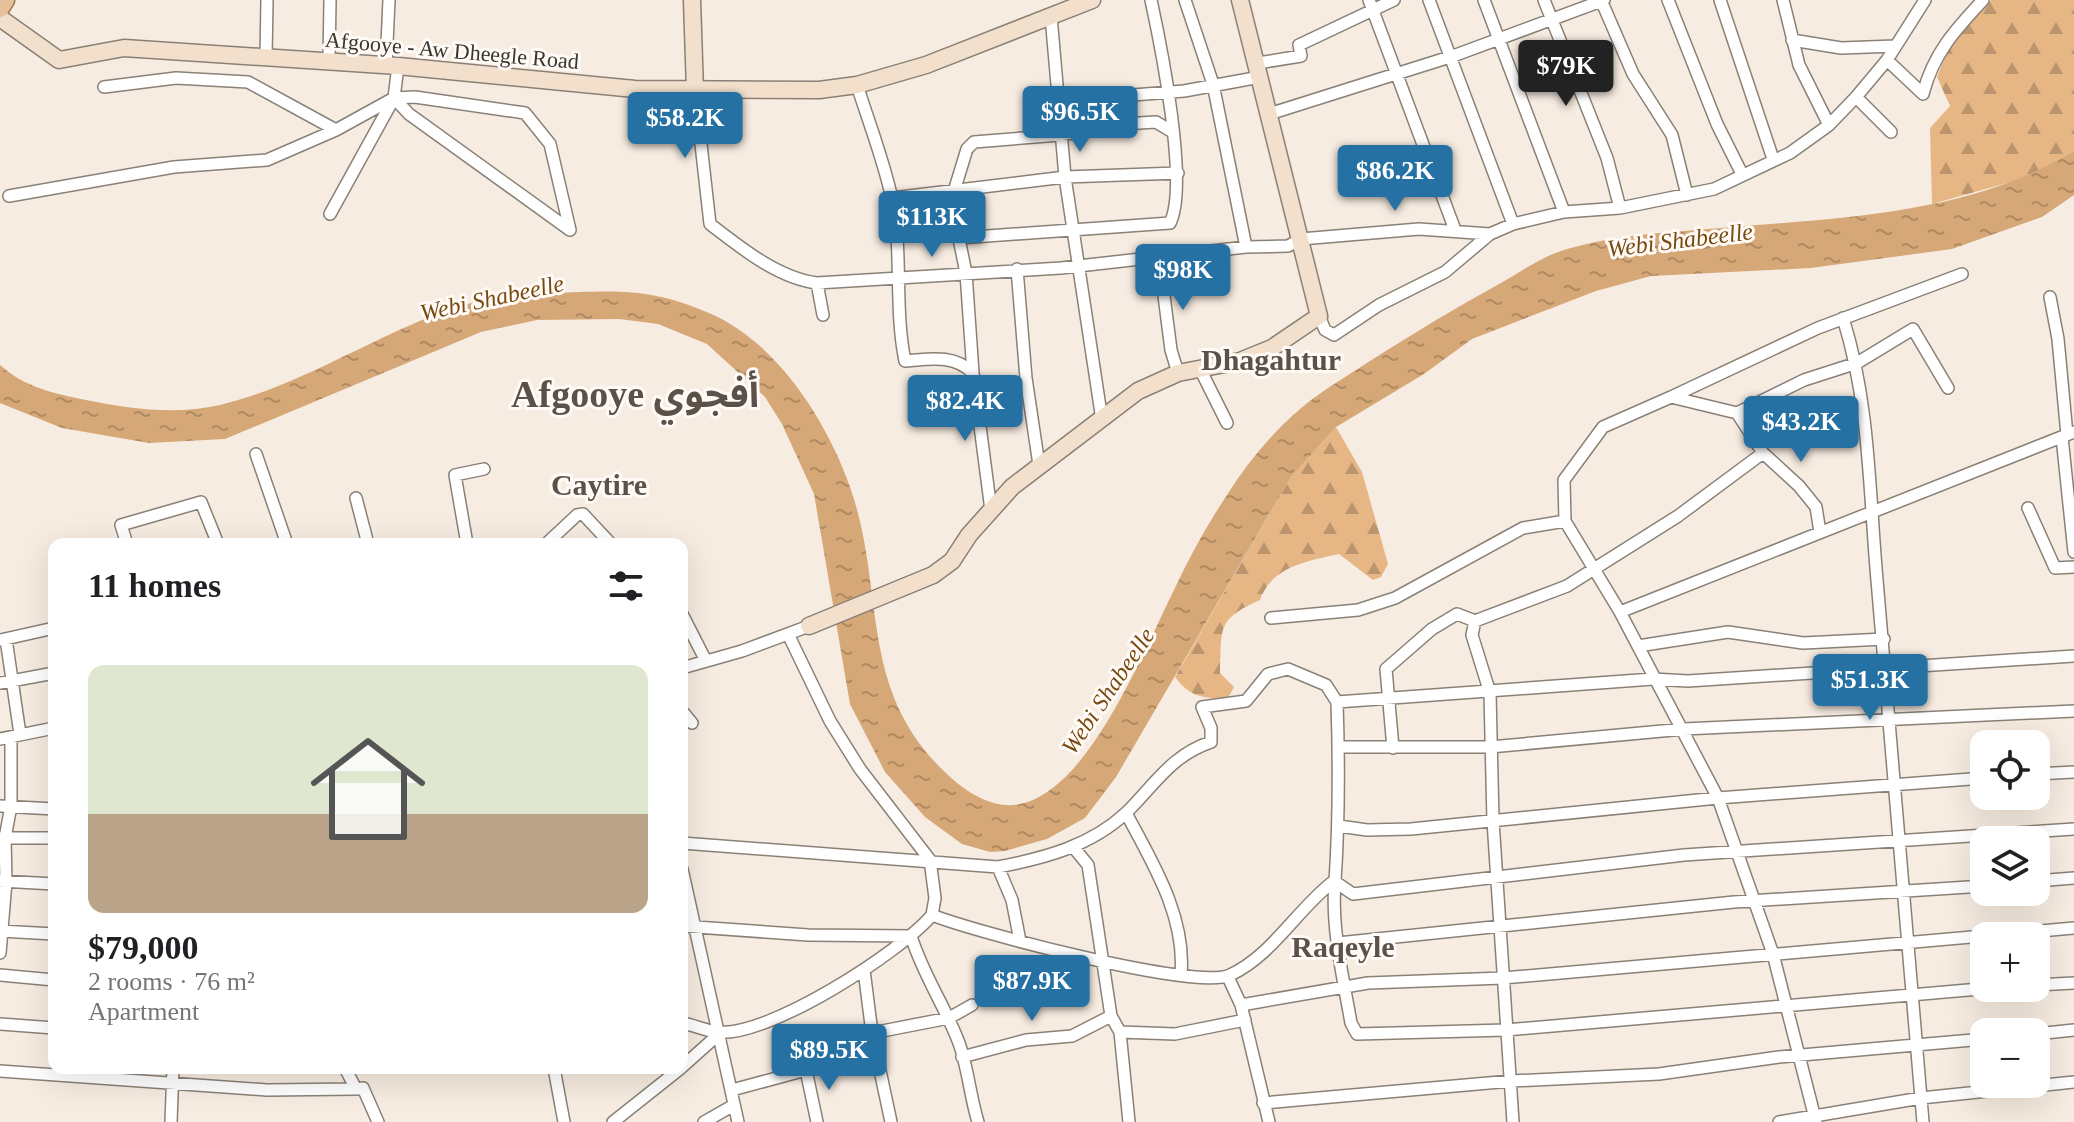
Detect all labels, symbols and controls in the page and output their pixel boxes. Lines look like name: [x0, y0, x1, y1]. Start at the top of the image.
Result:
street label: Afgooye - Aw Dheegle Road: [324, 27, 580, 74]
pin: $79K: [1519, 40, 1613, 108]
text: $79K: [1536, 51, 1596, 80]
pin: $96.5K: [1015, 86, 1145, 154]
pin: $58.2K: [620, 92, 750, 160]
text: $96.5K: [1041, 97, 1119, 126]
text: $58.2K: [646, 103, 724, 132]
pin: $86.2K: [1330, 145, 1460, 213]
text: $86.2K: [1356, 156, 1434, 185]
pin: $113K: [876, 191, 988, 259]
text: $113K: [897, 202, 967, 231]
water label: Webi Shabeelle: [1606, 218, 1755, 262]
pin: $98K: [1136, 244, 1230, 312]
text: $98K: [1153, 255, 1213, 284]
water label: Webi Shabeelle: [418, 270, 567, 326]
district label: Dhagahtur: [1201, 343, 1341, 376]
district label: Afgooye أفجوي: [511, 370, 759, 425]
pin: $82.4K: [900, 375, 1030, 443]
text: $82.4K: [926, 386, 1004, 415]
pin: $43.2K: [1736, 396, 1866, 464]
text: $43.2K: [1762, 407, 1840, 436]
district label: Caytire: [551, 468, 647, 501]
icon: filters: [604, 564, 648, 608]
text: 11 homes: [88, 567, 221, 604]
water label: Webi Shabeelle: [1056, 623, 1160, 759]
pin: $51.3K: [1805, 654, 1935, 722]
text: $51.3K: [1831, 665, 1909, 694]
icon: home: [296, 717, 440, 861]
map controls: [1970, 730, 2050, 1098]
button: locate: [1970, 730, 2050, 810]
button: layers: [1970, 826, 2050, 906]
button: +: [1970, 922, 2050, 1002]
text: $79,000: [88, 929, 199, 966]
district label: Raqeyle: [1291, 930, 1395, 963]
pin: $87.9K: [967, 955, 1097, 1023]
text: $87.9K: [993, 966, 1071, 995]
text: 2 rooms · 76 m²: [88, 967, 255, 996]
text: Apartment: [88, 997, 199, 1026]
button: −: [1970, 1018, 2050, 1098]
pin: $89.5K: [764, 1024, 894, 1092]
text: $89.5K: [790, 1035, 868, 1064]

